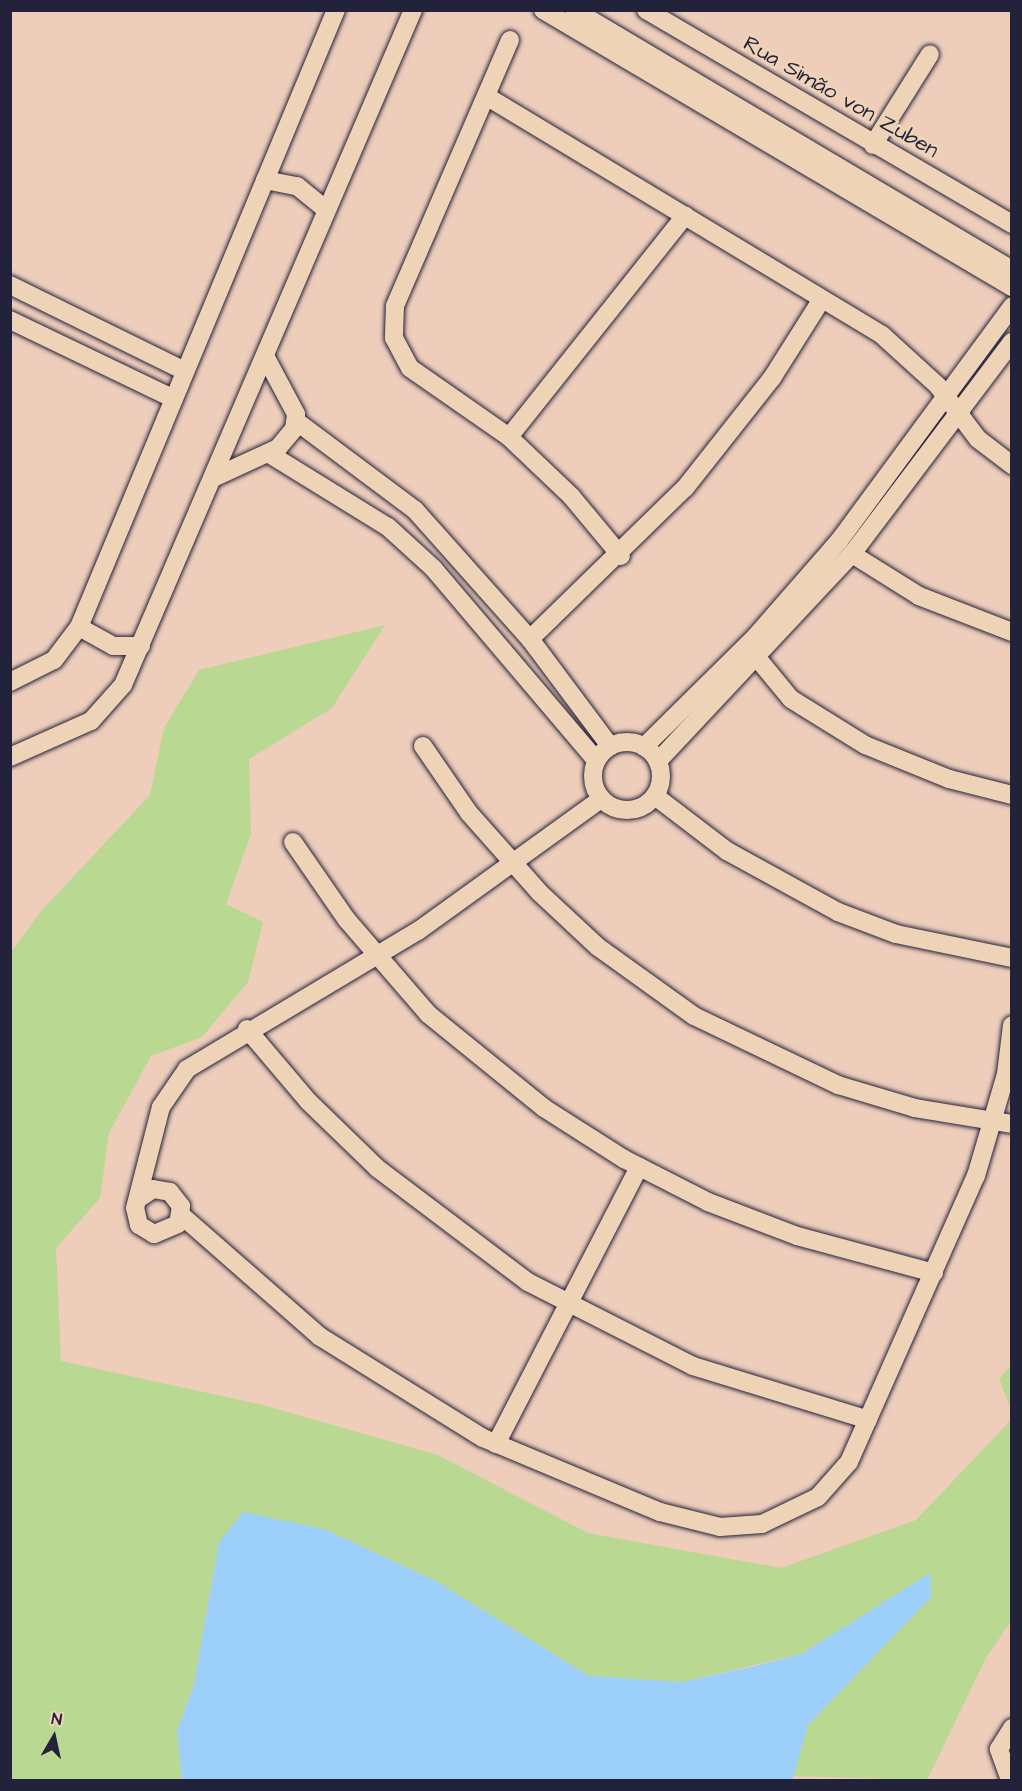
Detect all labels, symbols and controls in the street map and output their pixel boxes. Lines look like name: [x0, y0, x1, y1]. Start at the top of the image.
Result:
street label: Rua Simão von Zuben: [739, 30, 943, 164]
north arrow: [24, 1707, 84, 1767]
text: N: [50, 1708, 63, 1731]

